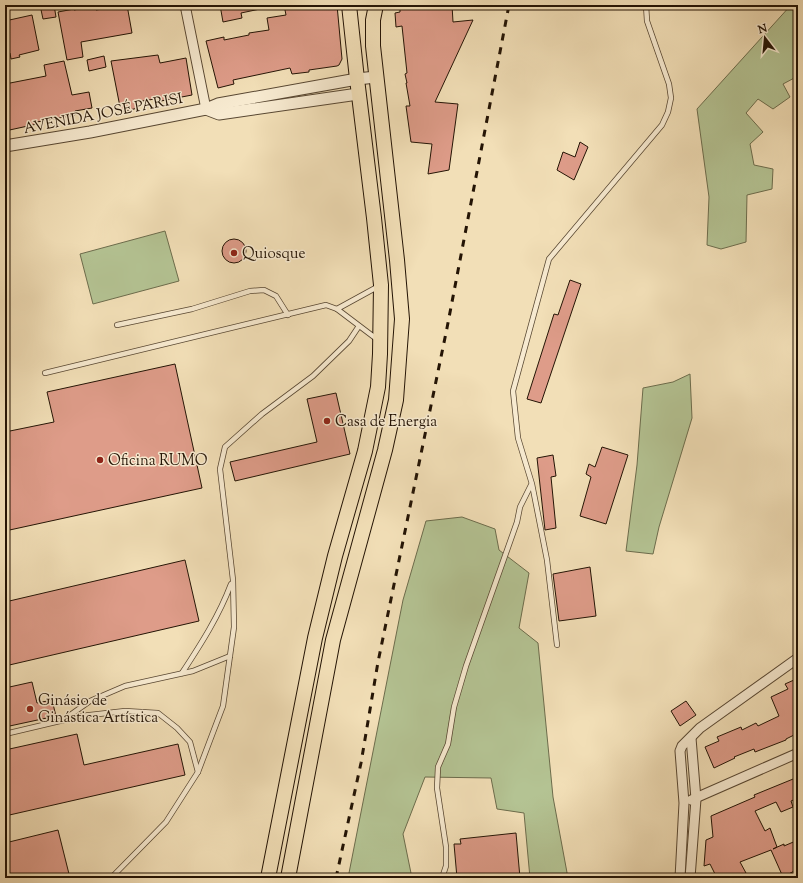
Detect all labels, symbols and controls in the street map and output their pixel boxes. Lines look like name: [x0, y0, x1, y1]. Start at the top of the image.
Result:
north arrow: [745, 18, 785, 58]
text: N: [755, 20, 769, 39]
street label: AVENIDA JOSÉ PARISI: [22, 88, 185, 140]
place label: Quiosque: [242, 244, 305, 265]
marker: Quiosque: [229, 248, 239, 258]
place label: Casa de Energia: [335, 412, 437, 433]
marker: Casa de Energia: [322, 416, 332, 426]
place label: Oficina RUMO: [108, 451, 208, 472]
marker: Oficina RUMO: [95, 455, 105, 465]
place label: Ginásio de Ginástica Artística: [38, 691, 158, 729]
marker: Ginásio de Ginástica Artística: [25, 704, 35, 714]

